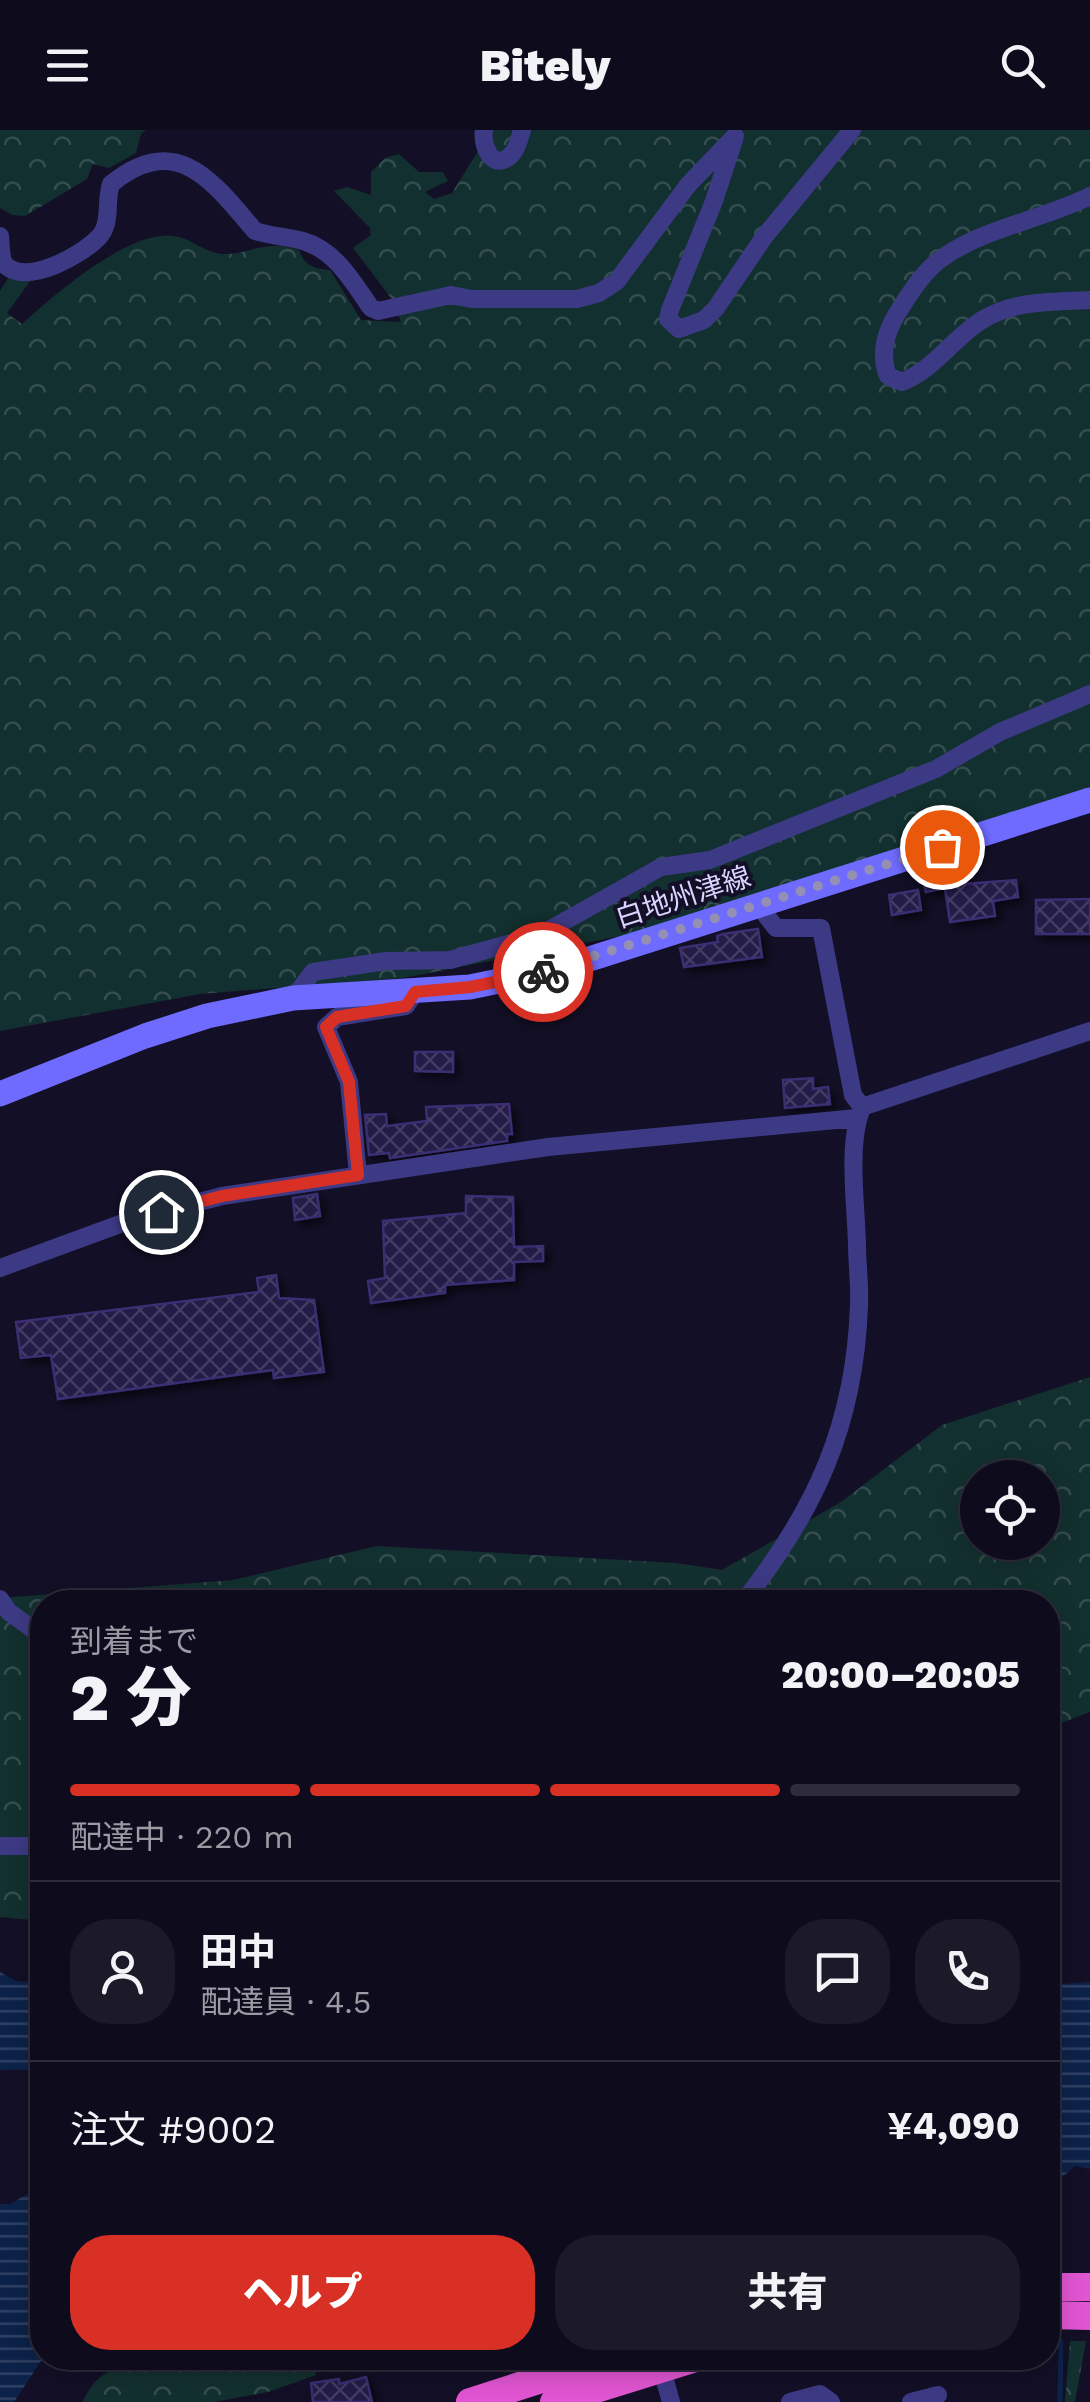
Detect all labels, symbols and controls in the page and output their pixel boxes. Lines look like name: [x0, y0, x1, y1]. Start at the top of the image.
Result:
icon: menu: [40, 38, 95, 93]
icon: search: [995, 38, 1050, 93]
text: Bitely: [479, 39, 611, 92]
pin: [900, 805, 985, 890]
icon: bag: [915, 820, 970, 875]
street label: 白地州津線: [611, 860, 755, 934]
courier: [493, 922, 593, 1022]
icon: bike: [516, 945, 571, 1000]
pin: [119, 1170, 204, 1255]
icon: home: [134, 1185, 189, 1240]
map controls: [960, 1460, 1060, 1560]
button: locate: [960, 1460, 1060, 1560]
text: 到着まで: [70, 1622, 198, 1660]
text: 20:00–20:05: [781, 1653, 1020, 1697]
text: 2 分: [70, 1660, 191, 1736]
text: 配達中 · 220 m: [70, 1818, 294, 1856]
button: person: [70, 1919, 175, 2024]
button: chat: [785, 1919, 890, 2024]
button: phone: [915, 1919, 1020, 2024]
text: 田中: [200, 1930, 276, 1974]
text: 配達員 · 4.5: [200, 1983, 371, 2021]
text: ¥4,090: [887, 2104, 1020, 2148]
text: 注文 #9002: [70, 2108, 276, 2152]
button: ヘルプ: [70, 2235, 535, 2350]
button: 共有: [555, 2235, 1020, 2350]

